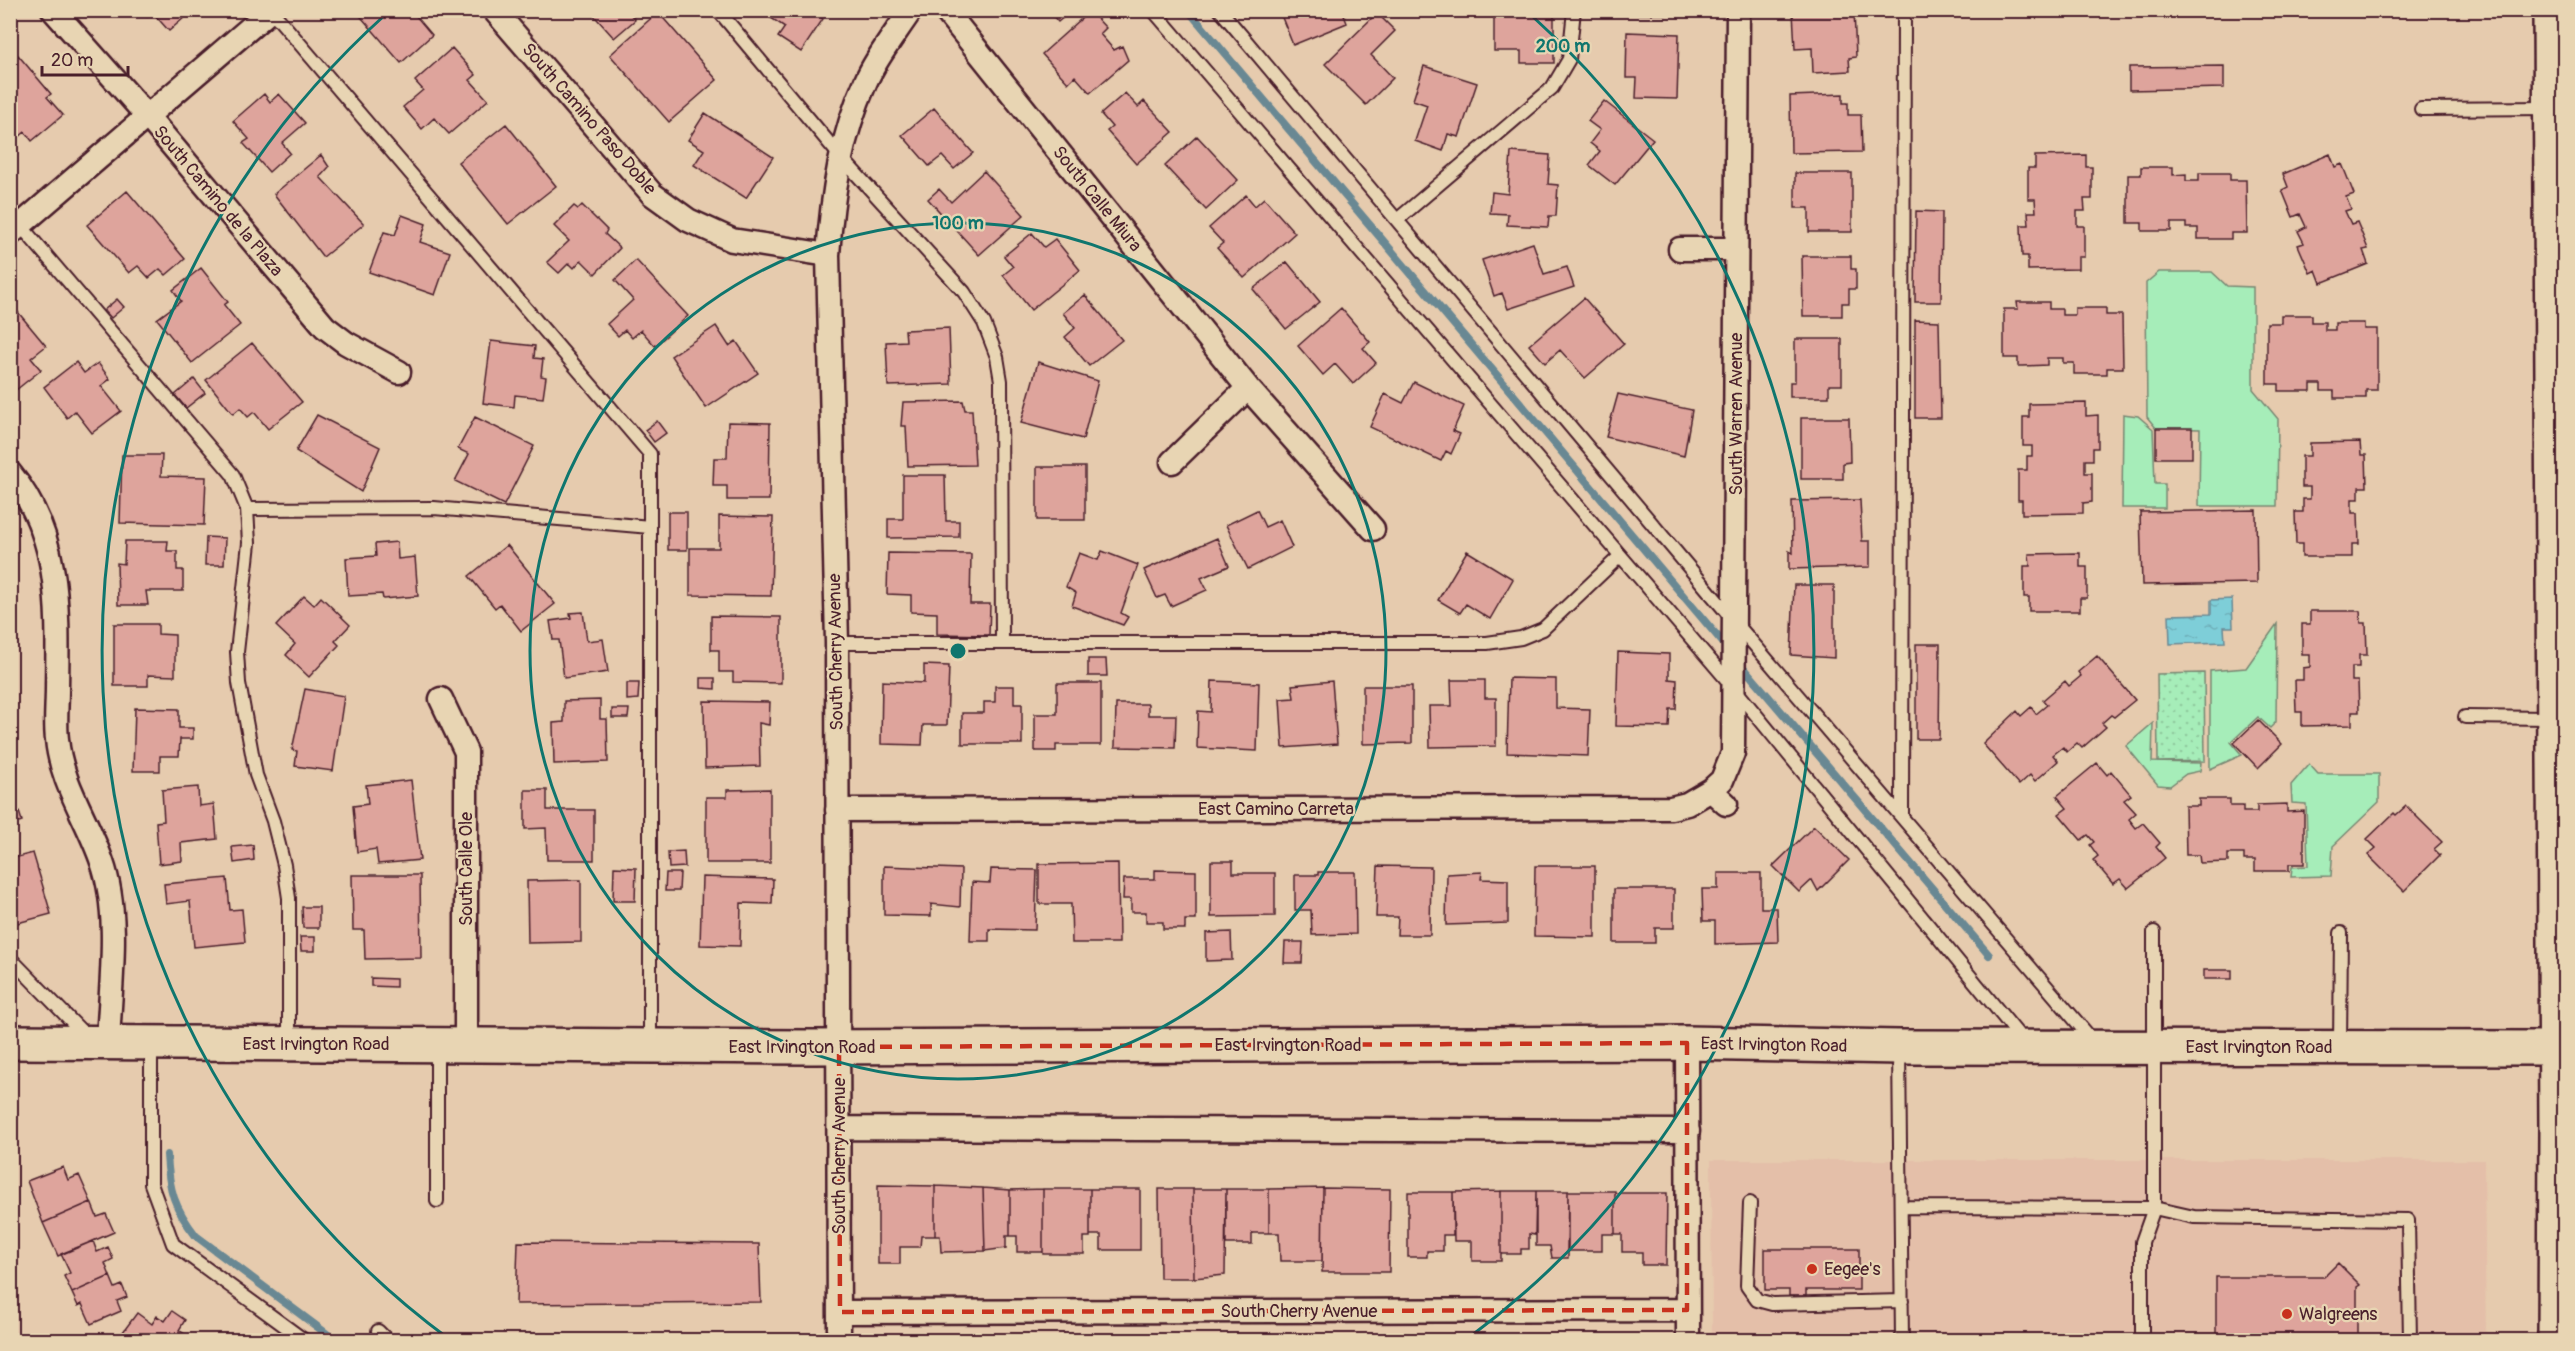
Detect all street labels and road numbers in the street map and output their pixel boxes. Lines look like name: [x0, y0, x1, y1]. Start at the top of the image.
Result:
street label: South Camino Paso Doble: [517, 38, 661, 200]
street label: South Camino de la Plaza: [148, 121, 288, 281]
street label: South Calle Miura: [1047, 141, 1147, 257]
street label: South Warren Avenue: [1725, 332, 1748, 496]
street label: South Cherry Avenue: [823, 573, 849, 731]
street label: East Camino Carreta: [1198, 798, 1354, 821]
street label: South Calle Ole: [455, 812, 478, 926]
street label: East Irvington Road: [1700, 1032, 1848, 1058]
street label: East Irvington Road: [243, 1033, 389, 1056]
street label: East Irvington Road: [1215, 1034, 1361, 1057]
street label: East Irvington Road: [729, 1036, 875, 1059]
street label: East Irvington Road: [2186, 1036, 2332, 1059]
street label: South Cherry Avenue: [828, 1077, 851, 1235]
street label: South Cherry Avenue: [1220, 1300, 1378, 1323]

